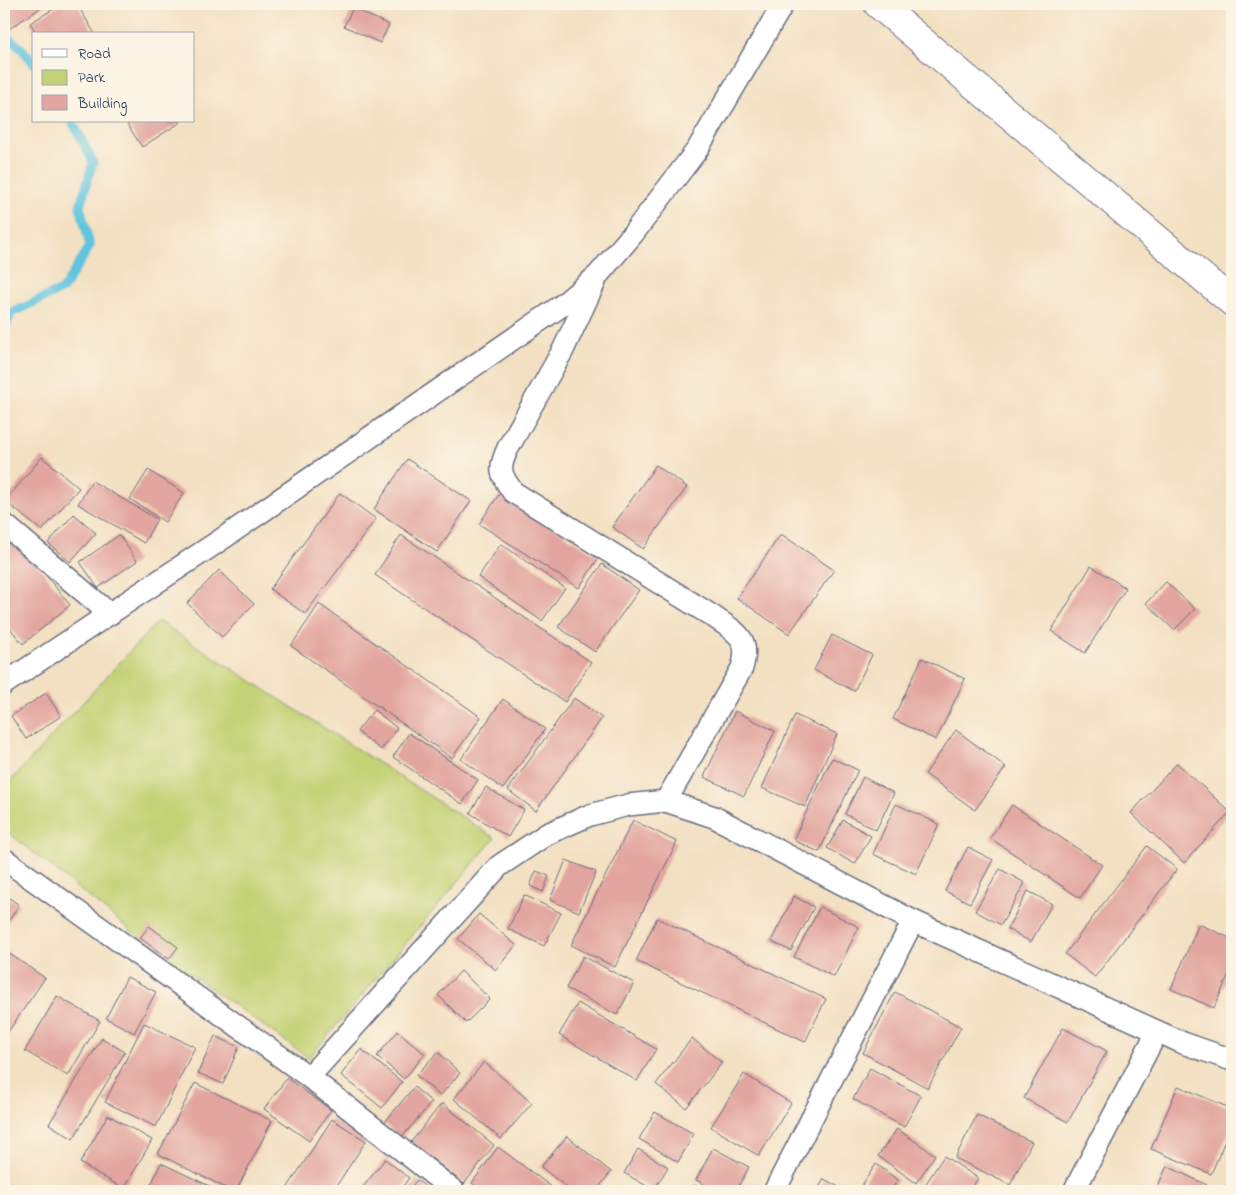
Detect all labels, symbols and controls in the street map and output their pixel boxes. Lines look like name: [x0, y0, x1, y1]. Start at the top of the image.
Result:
legend: [32, 32, 195, 122]
text: Road: [78, 43, 111, 65]
text: Park: [78, 67, 106, 89]
text: Building: [77, 93, 127, 116]

